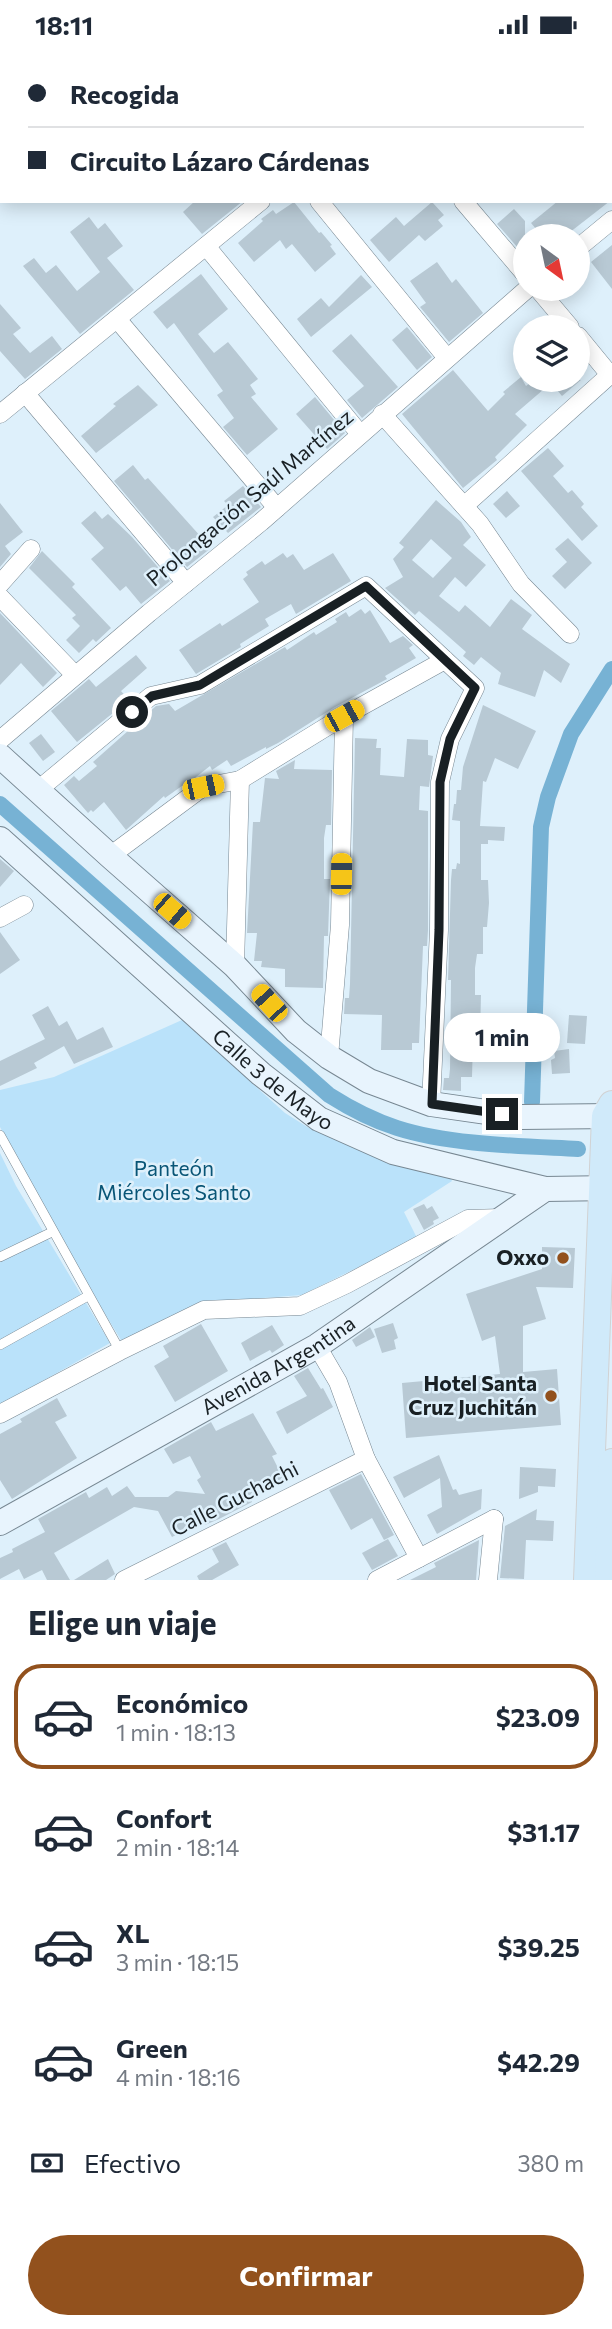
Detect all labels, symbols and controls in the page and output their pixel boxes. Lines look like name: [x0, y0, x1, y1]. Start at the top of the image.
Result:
text: 18:11: [35, 9, 93, 40]
text: Recogida: [70, 78, 179, 109]
text: Circuito Lázaro Cárdenas: [70, 145, 370, 176]
north arrow: [513, 224, 590, 301]
map controls: [513, 224, 590, 392]
button: layers: [513, 315, 590, 392]
street label: Prolongación Saúl Martínez: [141, 403, 357, 590]
route start: [116, 696, 148, 728]
car: [321, 697, 368, 735]
car: [181, 772, 226, 802]
car: [331, 853, 352, 895]
car: [150, 889, 195, 933]
car: [248, 980, 291, 1026]
callout: 1 min: [444, 1013, 560, 1061]
street label: Calle 3 de Mayo: [208, 1023, 337, 1135]
text: 1 min: [475, 1023, 529, 1051]
route end: [486, 1098, 518, 1130]
park label: Panteón Miércoles Santo: [97, 1155, 251, 1204]
place label: Oxxo: [496, 1244, 549, 1269]
marker: Oxxo: [555, 1250, 571, 1266]
street label: Avenida Argentina: [197, 1310, 359, 1419]
place label: Hotel Santa Cruz Juchitán: [408, 1370, 537, 1419]
marker: Hotel Santa Cruz Juchitán: [543, 1388, 559, 1404]
street label: Calle Guchachi: [167, 1455, 302, 1540]
text: Elige un viaje: [28, 1602, 217, 1642]
icon: car: [32, 1685, 95, 1748]
text: Económico: [116, 1687, 248, 1718]
text: $23.09: [496, 1701, 580, 1732]
text: 1 min · 18:13: [116, 1718, 236, 1746]
icon: car: [32, 1800, 95, 1863]
text: Confort: [116, 1802, 212, 1833]
text: $31.17: [507, 1816, 580, 1847]
text: 2 min · 18:14: [116, 1833, 239, 1861]
icon: car: [32, 1915, 95, 1978]
text: XL: [116, 1917, 150, 1948]
text: $39.25: [497, 1931, 580, 1962]
text: 3 min · 18:15: [116, 1948, 239, 1976]
icon: car: [32, 2030, 95, 2093]
text: Green: [116, 2032, 188, 2063]
text: $42.29: [497, 2046, 580, 2077]
text: 4 min · 18:16: [116, 2063, 241, 2091]
icon: cash: [28, 2144, 66, 2182]
text: Efectivo: [84, 2147, 181, 2178]
text: 380 m: [517, 2149, 584, 2177]
button: Confirmar: [28, 2235, 584, 2315]

